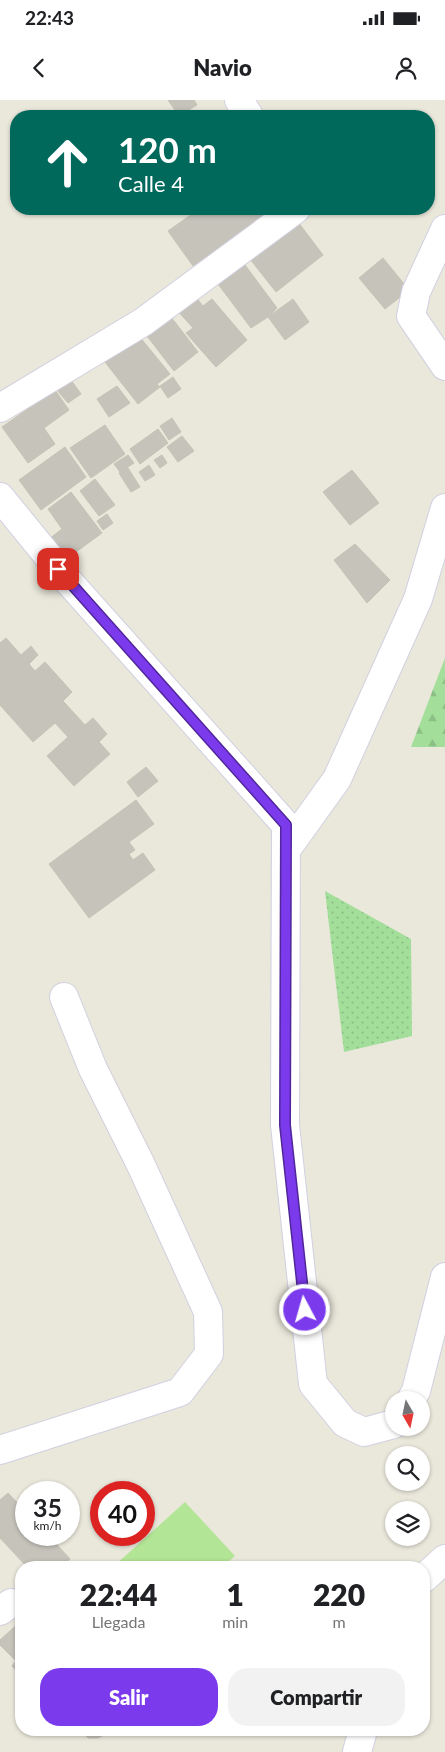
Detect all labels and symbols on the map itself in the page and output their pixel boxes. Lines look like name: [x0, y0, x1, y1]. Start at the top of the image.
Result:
pin: [37, 548, 79, 590]
position arrow: [278, 1283, 330, 1335]
north arrow: [385, 1391, 430, 1436]
speed limit sign: 40: [90, 1481, 155, 1546]

